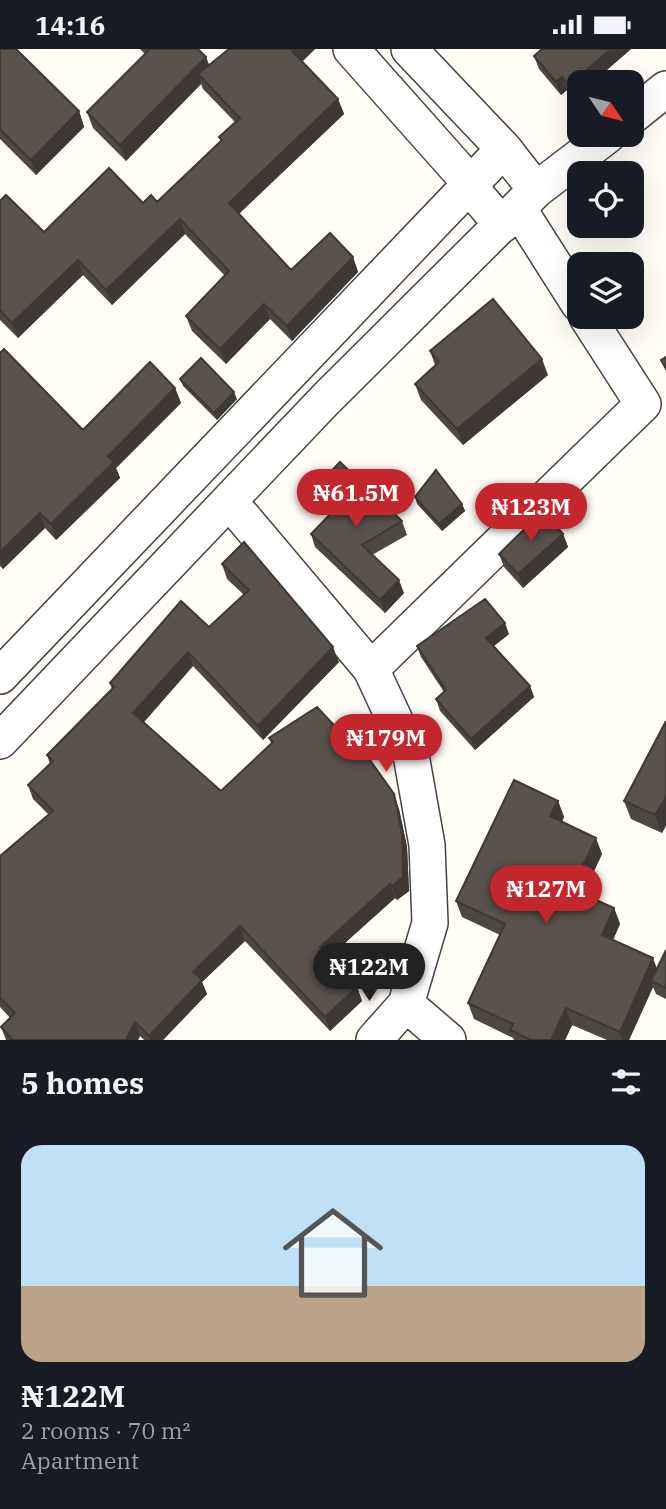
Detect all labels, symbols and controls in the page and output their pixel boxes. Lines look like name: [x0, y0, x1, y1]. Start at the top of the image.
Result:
text: 14:16: [35, 8, 105, 42]
north arrow: [567, 70, 644, 147]
map controls: [567, 70, 644, 329]
button: locate: [567, 161, 644, 238]
button: layers: [567, 252, 644, 329]
pin: ₦61.5M: [299, 469, 413, 529]
text: ₦61.5M: [313, 477, 399, 507]
pin: ₦123M: [482, 483, 580, 543]
text: ₦123M: [491, 491, 571, 521]
pin: ₦179M: [337, 715, 435, 774]
text: ₦179M: [346, 722, 426, 752]
pin: ₦127M: [497, 865, 595, 925]
text: ₦127M: [506, 873, 586, 903]
pin: ₦122M: [320, 943, 418, 1003]
text: ₦122M: [329, 951, 409, 981]
text: 5 homes: [21, 1063, 144, 1102]
icon: filters: [607, 1063, 645, 1101]
icon: home: [270, 1190, 396, 1316]
text: ₦122M: [21, 1376, 125, 1415]
text: 2 rooms · 70 m²: [21, 1415, 191, 1445]
text: Apartment: [21, 1445, 139, 1475]

